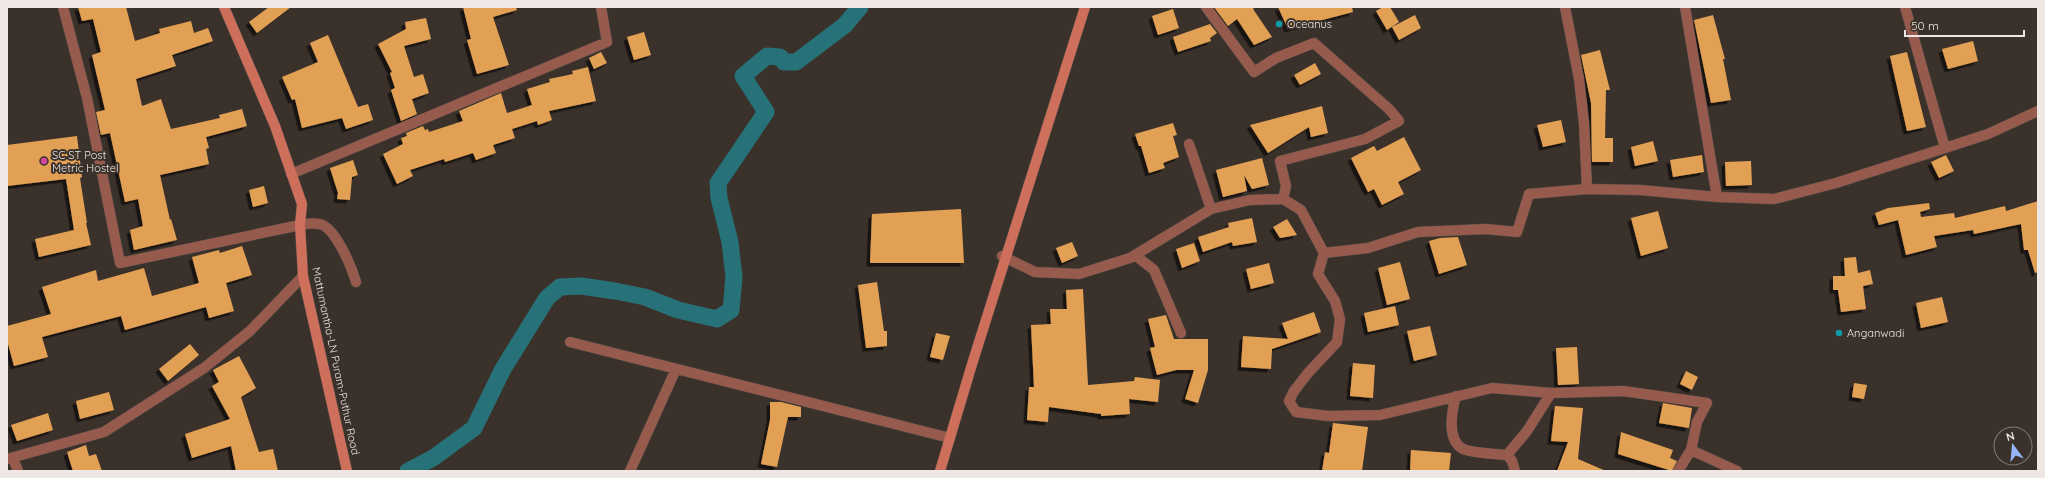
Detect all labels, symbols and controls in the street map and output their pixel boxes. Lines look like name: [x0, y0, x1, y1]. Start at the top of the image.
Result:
scale bar: [1905, 12, 2024, 38]
place label: Oceanus: [1287, 17, 1332, 31]
text: 50 m: [1911, 18, 1939, 33]
marker: Oceanus: [1274, 19, 1284, 29]
place label: SC ST Post Metric Hostel: [52, 148, 118, 175]
marker: SC ST Post Metric Hostel: [39, 156, 49, 166]
street label: Mattumantha-LN Puram-Puthur Road: [309, 266, 363, 456]
place label: Anganwadi: [1847, 326, 1904, 340]
marker: Anganwadi: [1834, 328, 1844, 338]
north arrow: [1993, 426, 2033, 466]
text: N: [2004, 429, 2016, 444]

